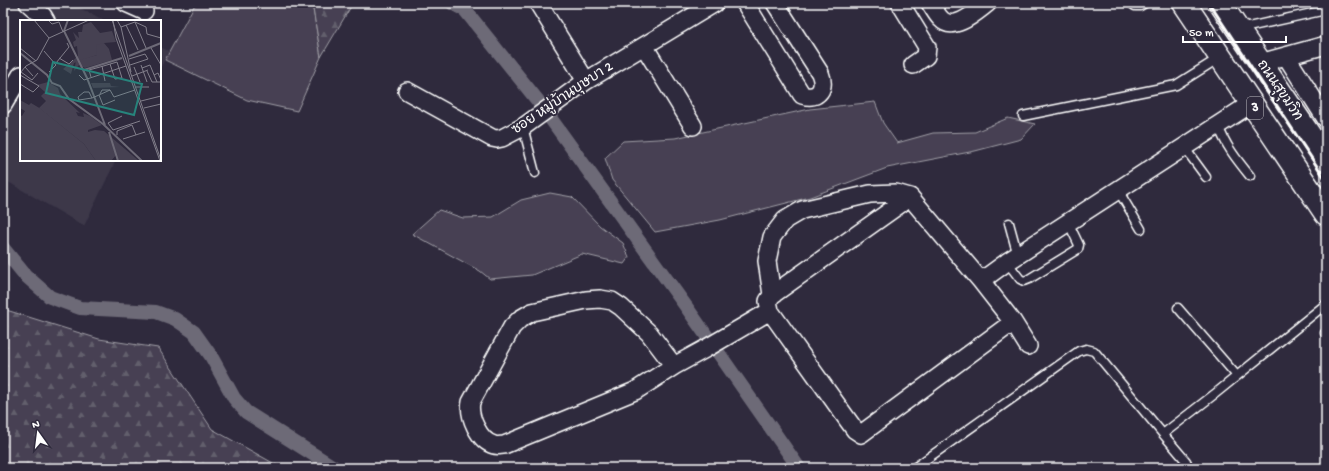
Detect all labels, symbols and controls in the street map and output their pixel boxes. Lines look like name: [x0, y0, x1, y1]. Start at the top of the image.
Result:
scale bar: [1183, 18, 1286, 44]
inset map: [20, 20, 161, 161]
text: 50 m: [1189, 27, 1214, 41]
street label: ซอย หมู่บ้านบุษบา 2: [508, 57, 617, 139]
street label: ถนนสุขุมวิท: [1252, 57, 1306, 125]
road number: 3: [1247, 97, 1263, 119]
north arrow: [18, 413, 58, 453]
text: N: [31, 419, 41, 432]

